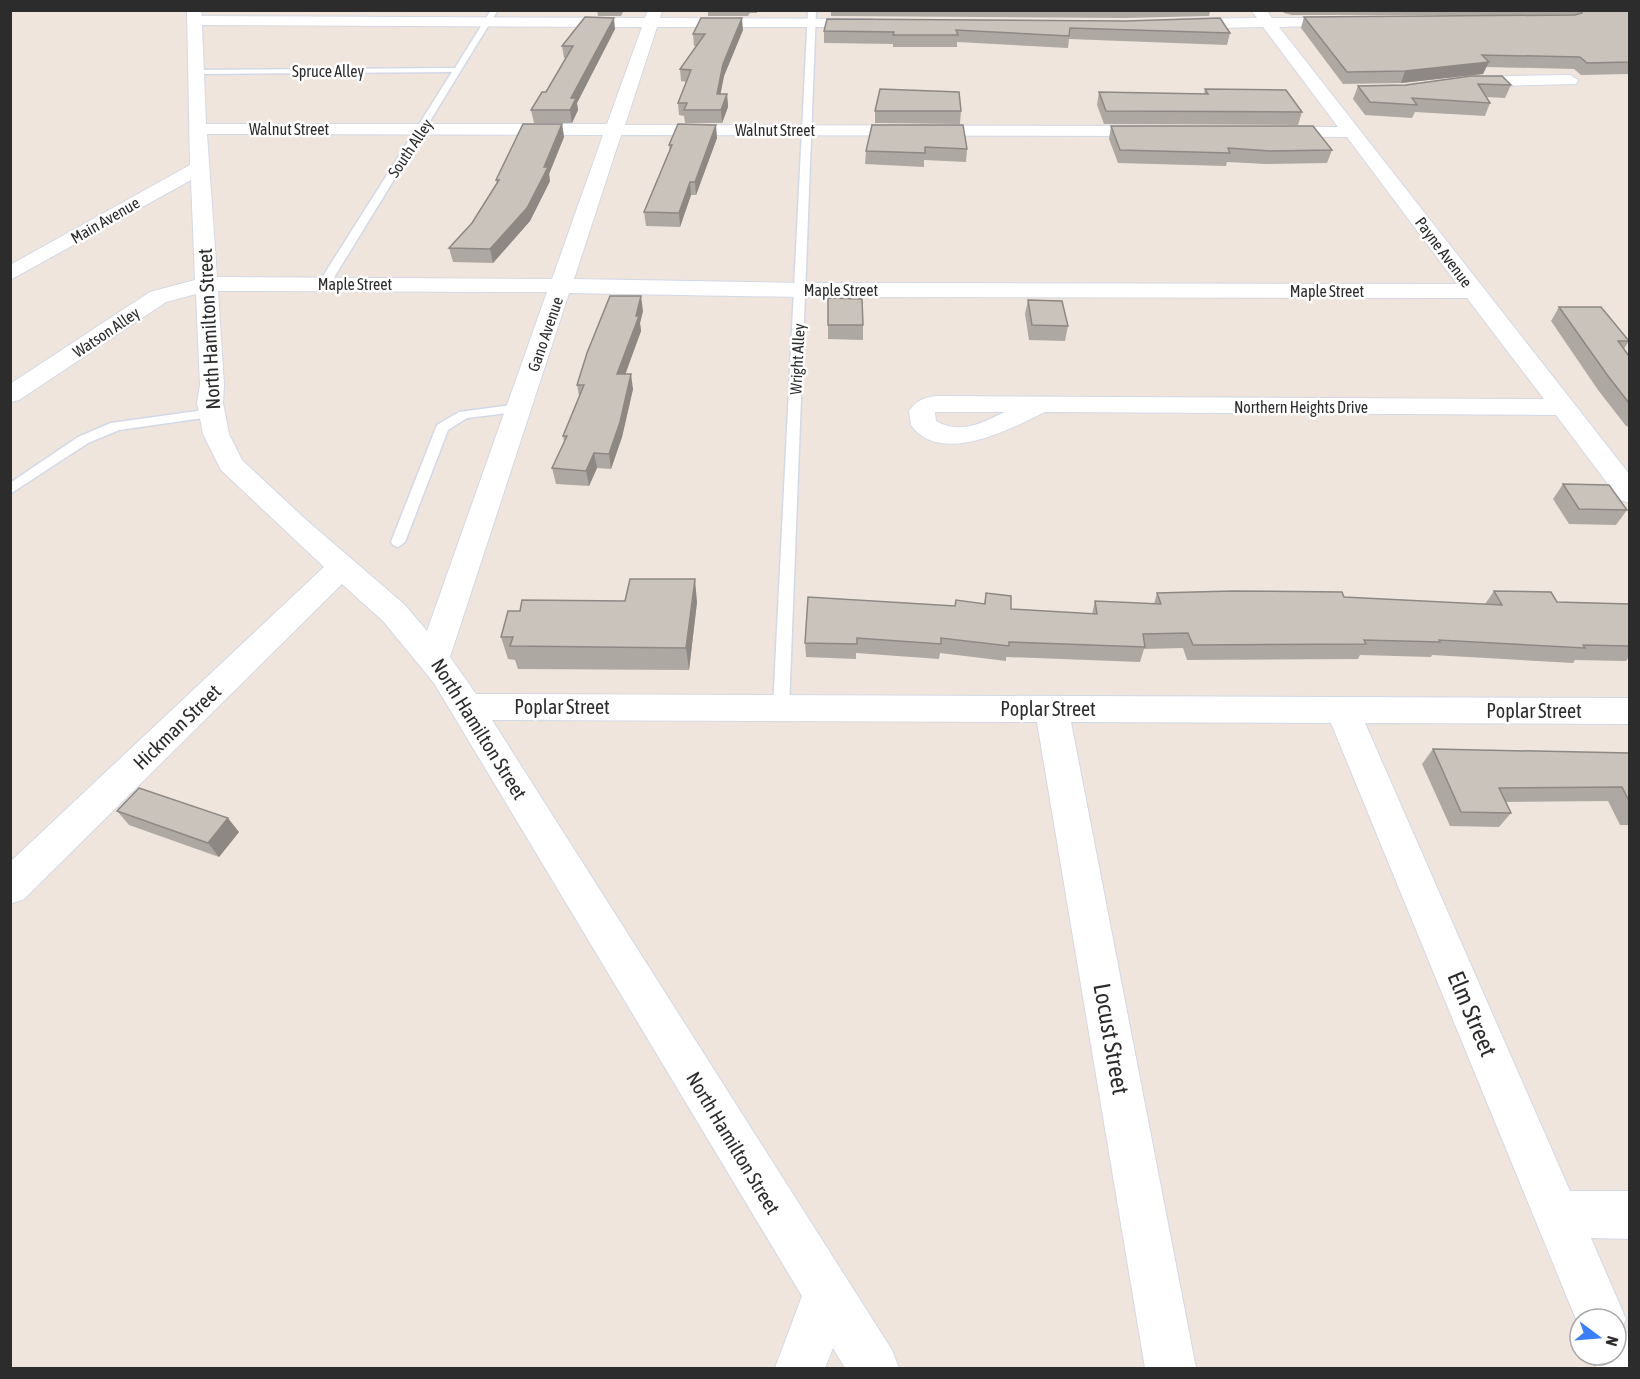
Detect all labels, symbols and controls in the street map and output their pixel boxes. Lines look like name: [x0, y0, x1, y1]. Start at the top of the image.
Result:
street label: Spruce Alley: [292, 62, 364, 81]
street label: South Alley: [384, 115, 437, 181]
street label: Walnut Street: [249, 120, 329, 138]
street label: Walnut Street: [735, 121, 815, 139]
street label: Main Avenue: [68, 193, 142, 247]
street label: Payne Avenue: [1411, 213, 1476, 291]
street label: North Hamilton Street: [193, 248, 224, 410]
street label: Maple Street: [318, 275, 393, 294]
street label: Maple Street: [804, 281, 879, 300]
street label: Maple Street: [1290, 282, 1365, 301]
street label: Gano Avenue: [524, 294, 566, 374]
street label: Watson Alley: [69, 303, 143, 362]
street label: Wright Alley: [786, 323, 809, 395]
street label: Northern Heights Drive: [1234, 398, 1368, 417]
street label: North Hamilton Street: [427, 654, 532, 804]
street label: Hickman Street: [128, 679, 225, 774]
street label: Poplar Street: [514, 695, 610, 718]
street label: Poplar Street: [1000, 697, 1096, 720]
street label: Poplar Street: [1486, 699, 1582, 722]
street label: Elm Street: [1442, 967, 1502, 1060]
street label: Locust Street: [1088, 981, 1135, 1097]
street label: North Hamilton Street: [682, 1068, 785, 1218]
north arrow: [1568, 1307, 1628, 1367]
text: N: [1602, 1334, 1622, 1348]

